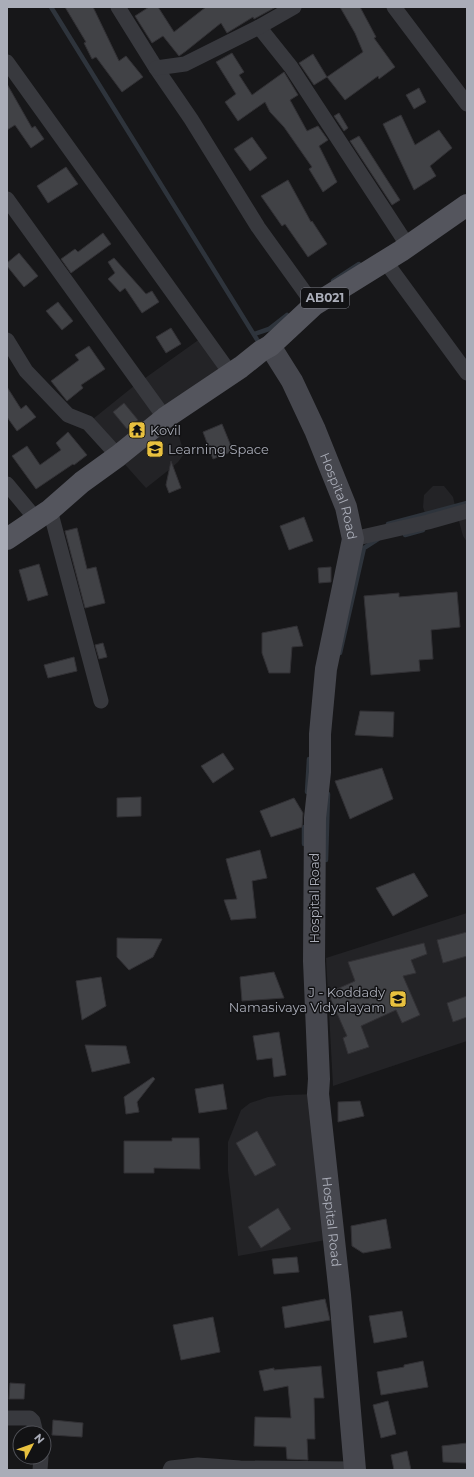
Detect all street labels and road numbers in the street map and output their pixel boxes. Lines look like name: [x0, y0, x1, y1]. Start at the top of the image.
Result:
road number: AB021: [301, 288, 349, 308]
street label: Hospital Road: [317, 450, 361, 541]
street label: Hospital Road: [306, 853, 322, 943]
street label: Hospital Road: [319, 1175, 345, 1268]

